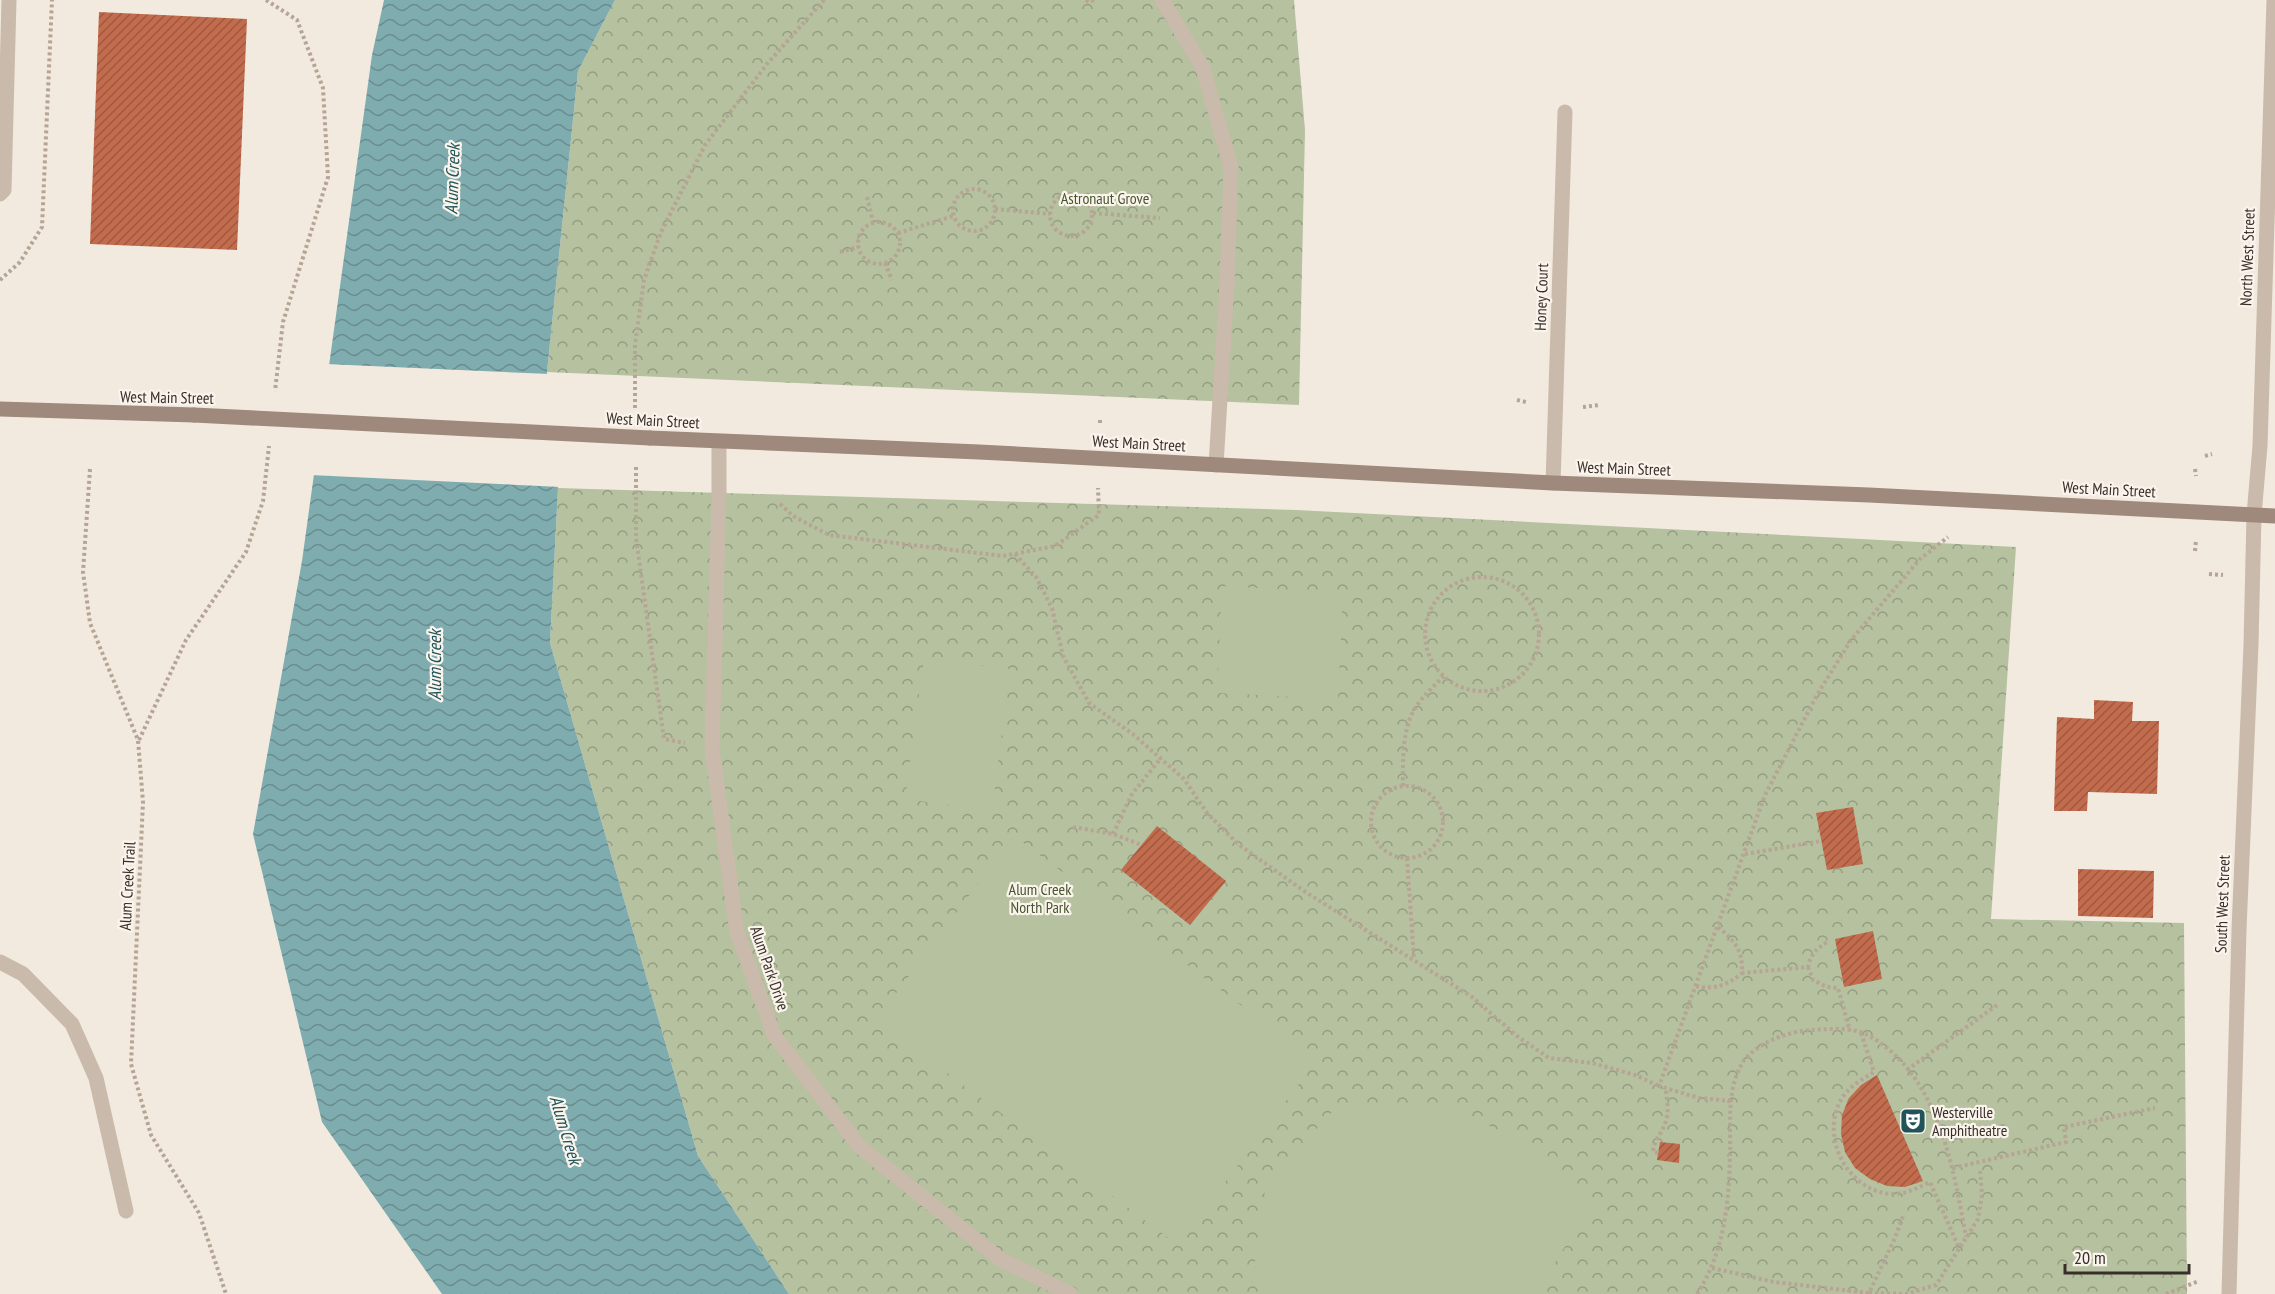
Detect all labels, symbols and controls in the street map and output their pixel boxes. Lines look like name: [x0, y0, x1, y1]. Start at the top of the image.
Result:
water label: Alum Creek: [439, 141, 465, 215]
park label: Astronaut Grove: [1061, 188, 1149, 208]
street label: North West Street: [2235, 207, 2259, 306]
street label: Honey Court: [1530, 262, 1552, 331]
street label: West Main Street: [120, 386, 215, 408]
street label: West Main Street: [606, 408, 701, 432]
street label: West Main Street: [1092, 431, 1187, 455]
street label: West Main Street: [1577, 456, 1672, 480]
street label: West Main Street: [2062, 477, 2157, 501]
water label: Alum Creek: [423, 628, 446, 700]
street label: Alum Creek Trail: [115, 841, 139, 931]
street label: South West Street: [2210, 854, 2234, 954]
park label: Alum Creek North Park: [1009, 879, 1072, 917]
street label: Alum Park Drive: [746, 923, 794, 1013]
water label: Alum Creek: [545, 1093, 588, 1169]
place label: Westerville Amphitheatre: [1932, 1102, 2007, 1140]
theatre icon: Westerville Amphitheatre: [1898, 1106, 1928, 1136]
scale bar: [2065, 1237, 2190, 1275]
text: 20 m: [2074, 1246, 2106, 1269]

